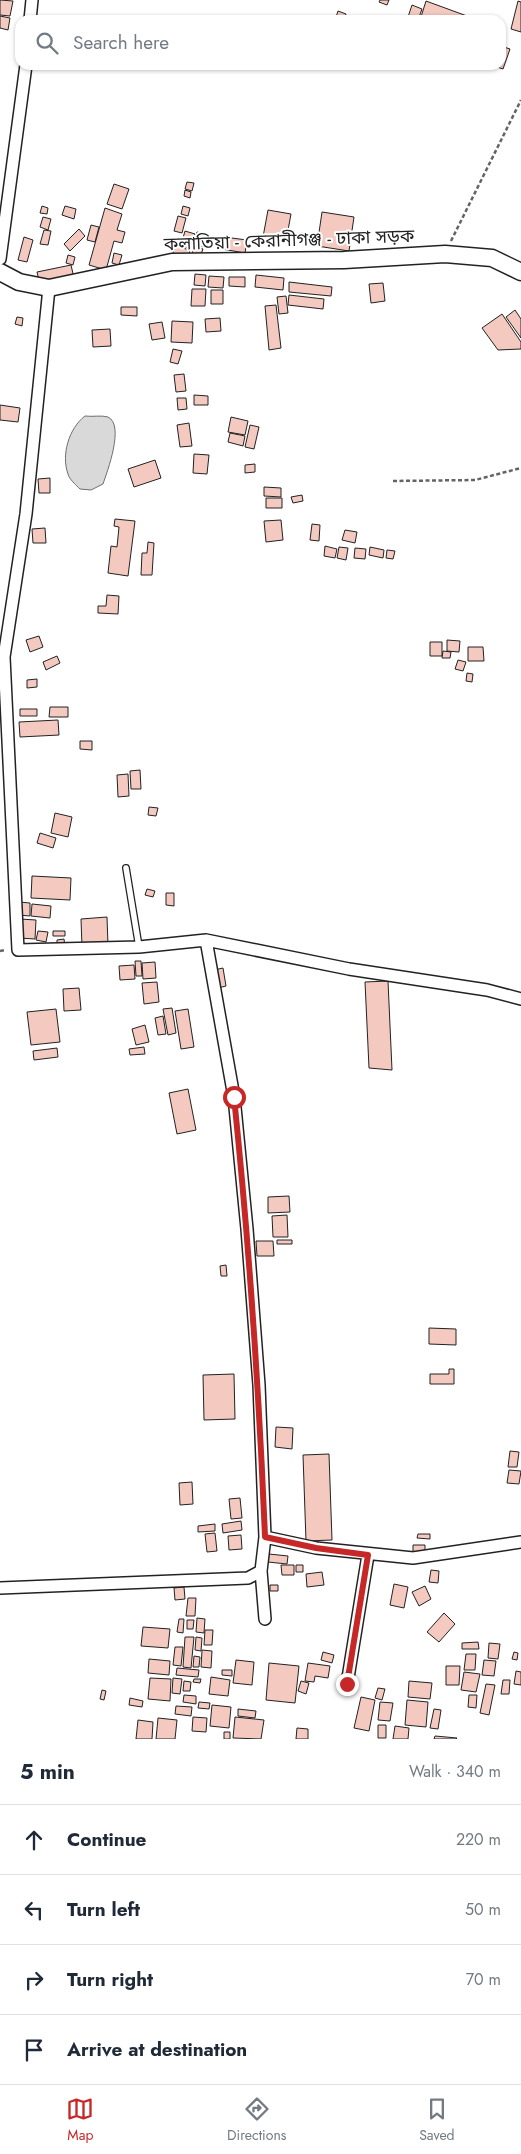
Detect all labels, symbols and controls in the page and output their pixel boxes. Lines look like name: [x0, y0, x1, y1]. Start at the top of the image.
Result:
search box: [15, 15, 506, 70]
icon: search: [33, 29, 61, 57]
text: Search here: [73, 29, 169, 56]
street label: কলাতিয়া - কেরানীগঞ্জ - ঢাকা সড়ক: [162, 223, 415, 257]
route start: [223, 1086, 246, 1109]
route end: [336, 1673, 359, 1696]
text: 5 min: [20, 1757, 75, 1787]
text: Walk · 340 m: [409, 1760, 501, 1783]
icon: ahead: [20, 1826, 48, 1854]
text: Continue: [67, 1826, 146, 1853]
text: 220 m: [456, 1828, 501, 1851]
icon: left: [20, 1896, 48, 1924]
text: Turn left: [67, 1896, 140, 1923]
text: 50 m: [465, 1898, 501, 1921]
icon: right: [20, 1966, 48, 1994]
text: Turn right: [67, 1966, 153, 1993]
text: 70 m: [466, 1968, 501, 1991]
icon: arrive: [20, 2036, 48, 2064]
text: Arrive at destination: [67, 2036, 247, 2063]
tab: Map: [66, 2095, 94, 2145]
tab: Directions: [227, 2095, 286, 2145]
tab: Saved: [419, 2095, 455, 2145]

